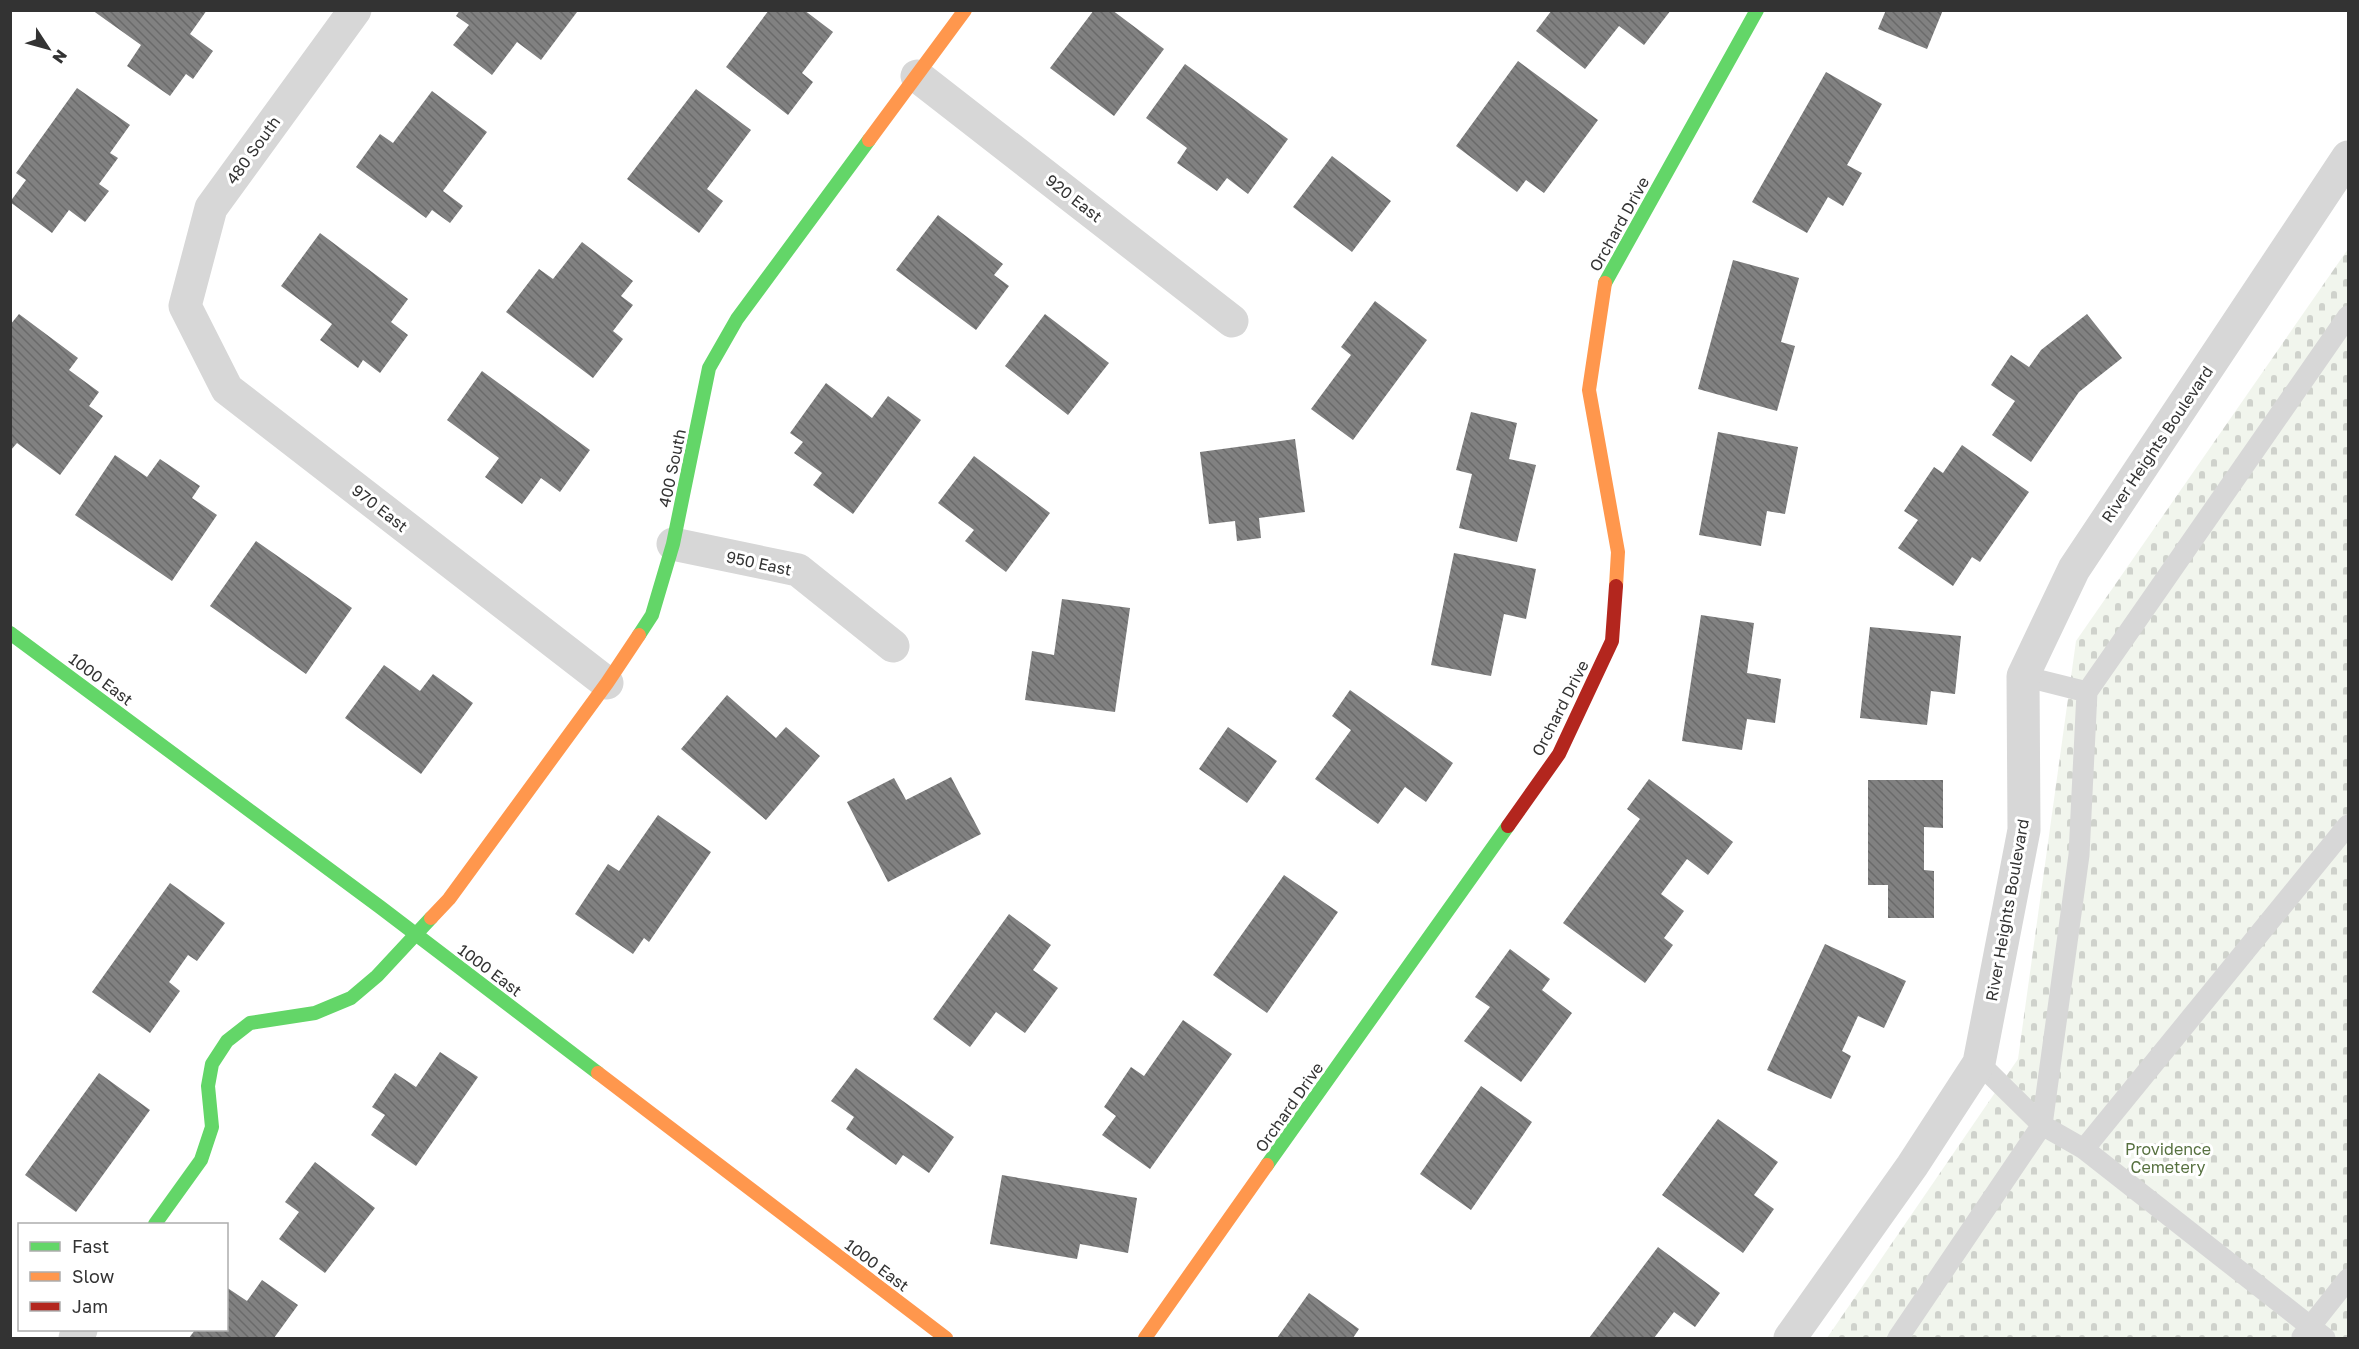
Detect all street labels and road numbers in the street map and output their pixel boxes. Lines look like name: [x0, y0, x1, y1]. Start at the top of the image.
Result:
street label: 480 South: [222, 112, 284, 188]
street label: 920 East: [1042, 170, 1106, 226]
street label: Orchard Drive: [1585, 173, 1653, 275]
street label: River Heights Boulevard: [2097, 362, 2217, 526]
street label: 400 South: [654, 427, 690, 509]
street label: 970 East: [348, 480, 412, 536]
street label: 950 East: [724, 546, 794, 580]
street label: 1000 East: [65, 648, 137, 710]
street label: Orchard Drive: [1527, 657, 1593, 759]
street label: River Heights Boulevard: [1981, 817, 2033, 1003]
street label: 1000 East: [454, 939, 526, 1001]
street label: Orchard Drive: [1251, 1058, 1327, 1156]
street label: 1000 East: [841, 1234, 913, 1296]

